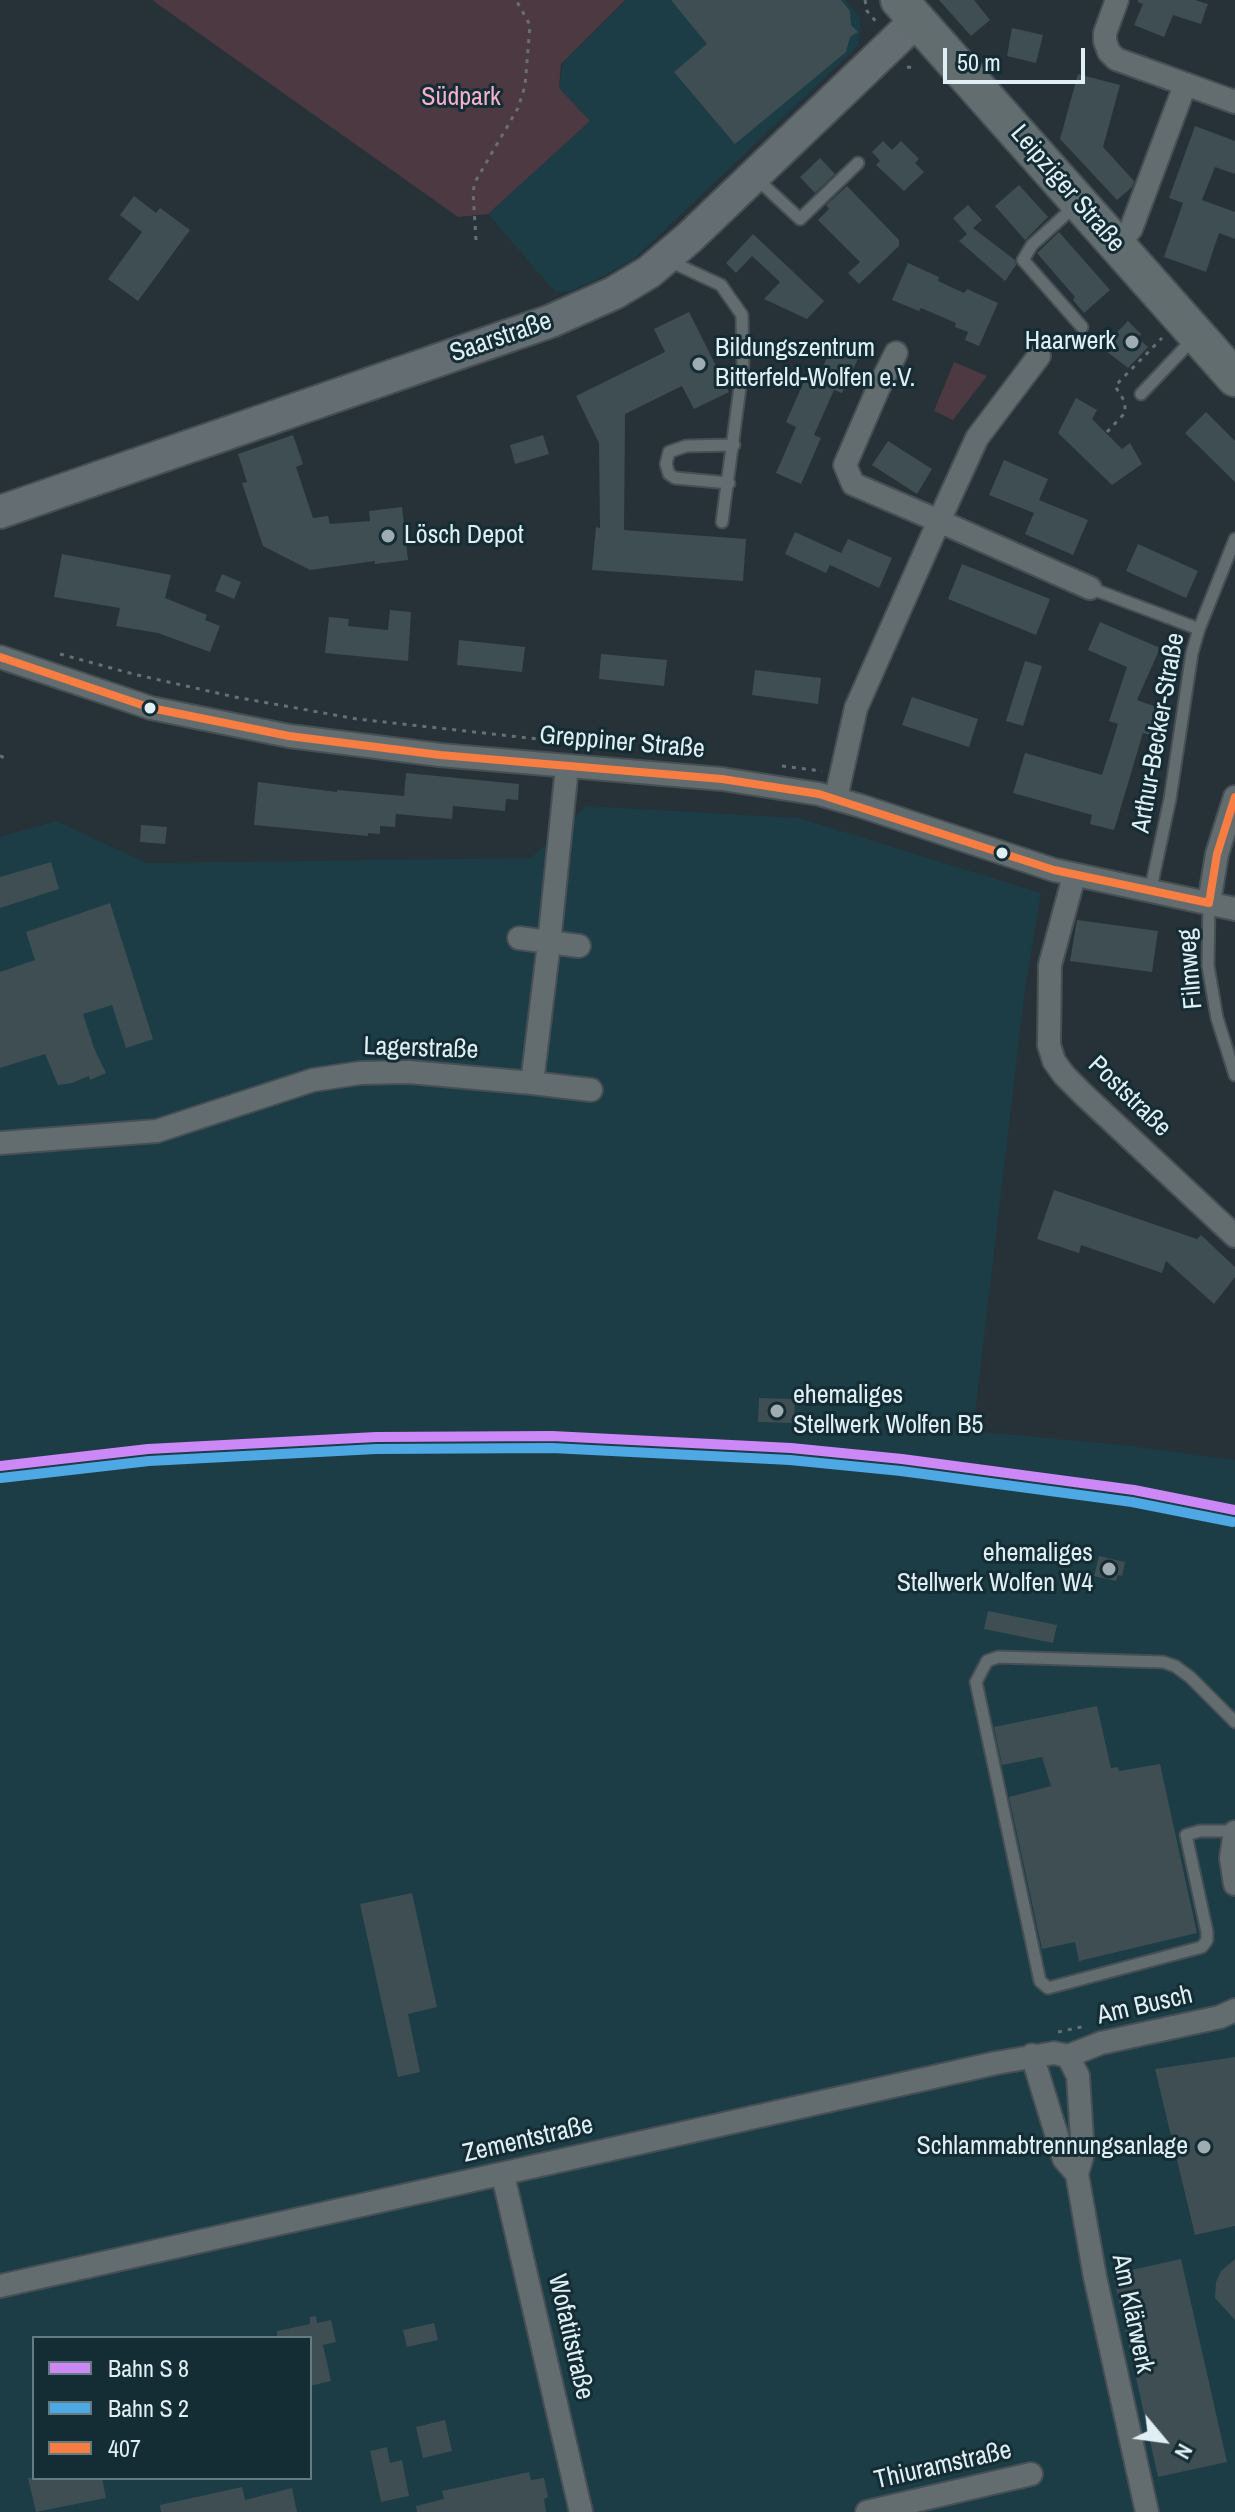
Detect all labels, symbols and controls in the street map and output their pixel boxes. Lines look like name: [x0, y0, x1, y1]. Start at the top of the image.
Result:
scale bar: [947, 32, 1089, 82]
text: 50 m: [957, 46, 1001, 78]
park label: Südpark: [421, 82, 501, 114]
street label: Leipziger Straße: [1003, 119, 1131, 259]
street label: Saarstraße: [446, 306, 556, 370]
place label: Haarwerk: [1025, 326, 1116, 358]
place label: Bildungszentrum Bitterfeld-Wolfen e.V.: [715, 333, 915, 394]
marker: Haarwerk: [1123, 333, 1141, 351]
marker: Bildungszentrum Bitterfeld-Wolfen e.V.: [690, 355, 708, 373]
place label: Lösch Depot: [404, 520, 524, 552]
marker: Lösch Depot: [379, 527, 397, 545]
street label: Arthur-Becker-Straße: [1126, 631, 1192, 835]
unlabelled marker: [142, 700, 158, 716]
street label: Greppiner Straße: [538, 720, 706, 766]
unlabelled marker: [994, 845, 1010, 861]
street label: Filmweg: [1172, 928, 1210, 1010]
street label: Lagerstraße: [363, 1031, 479, 1067]
street label: Poststraße: [1081, 1050, 1177, 1144]
place label: ehemaliges Stellwerk Wolfen B5: [793, 1380, 983, 1442]
marker: ehemaliges Stellwerk Wolfen B5: [768, 1402, 786, 1420]
place label: ehemaliges Stellwerk Wolfen W4: [897, 1538, 1093, 1600]
marker: ehemaliges Stellwerk Wolfen W4: [1100, 1560, 1118, 1578]
street label: Am Busch: [1094, 1980, 1196, 2032]
street label: Zementstraße: [460, 2110, 596, 2170]
place label: Schlammabtrennungsanlage: [917, 2131, 1188, 2163]
marker: Schlammabtrennungsanlage: [1195, 2138, 1213, 2156]
street label: Am Klärwerk: [1104, 2252, 1160, 2376]
street label: Wofatitstraße: [540, 2271, 600, 2403]
legend: [32, 2336, 312, 2480]
text: Bahn S 8: [108, 2352, 189, 2384]
text: Bahn S 2: [108, 2392, 189, 2424]
north arrow: [1123, 2400, 1203, 2480]
text: 407: [108, 2432, 141, 2464]
street label: Thiuramstraße: [871, 2435, 1015, 2497]
text: N: [1168, 2439, 1200, 2465]

